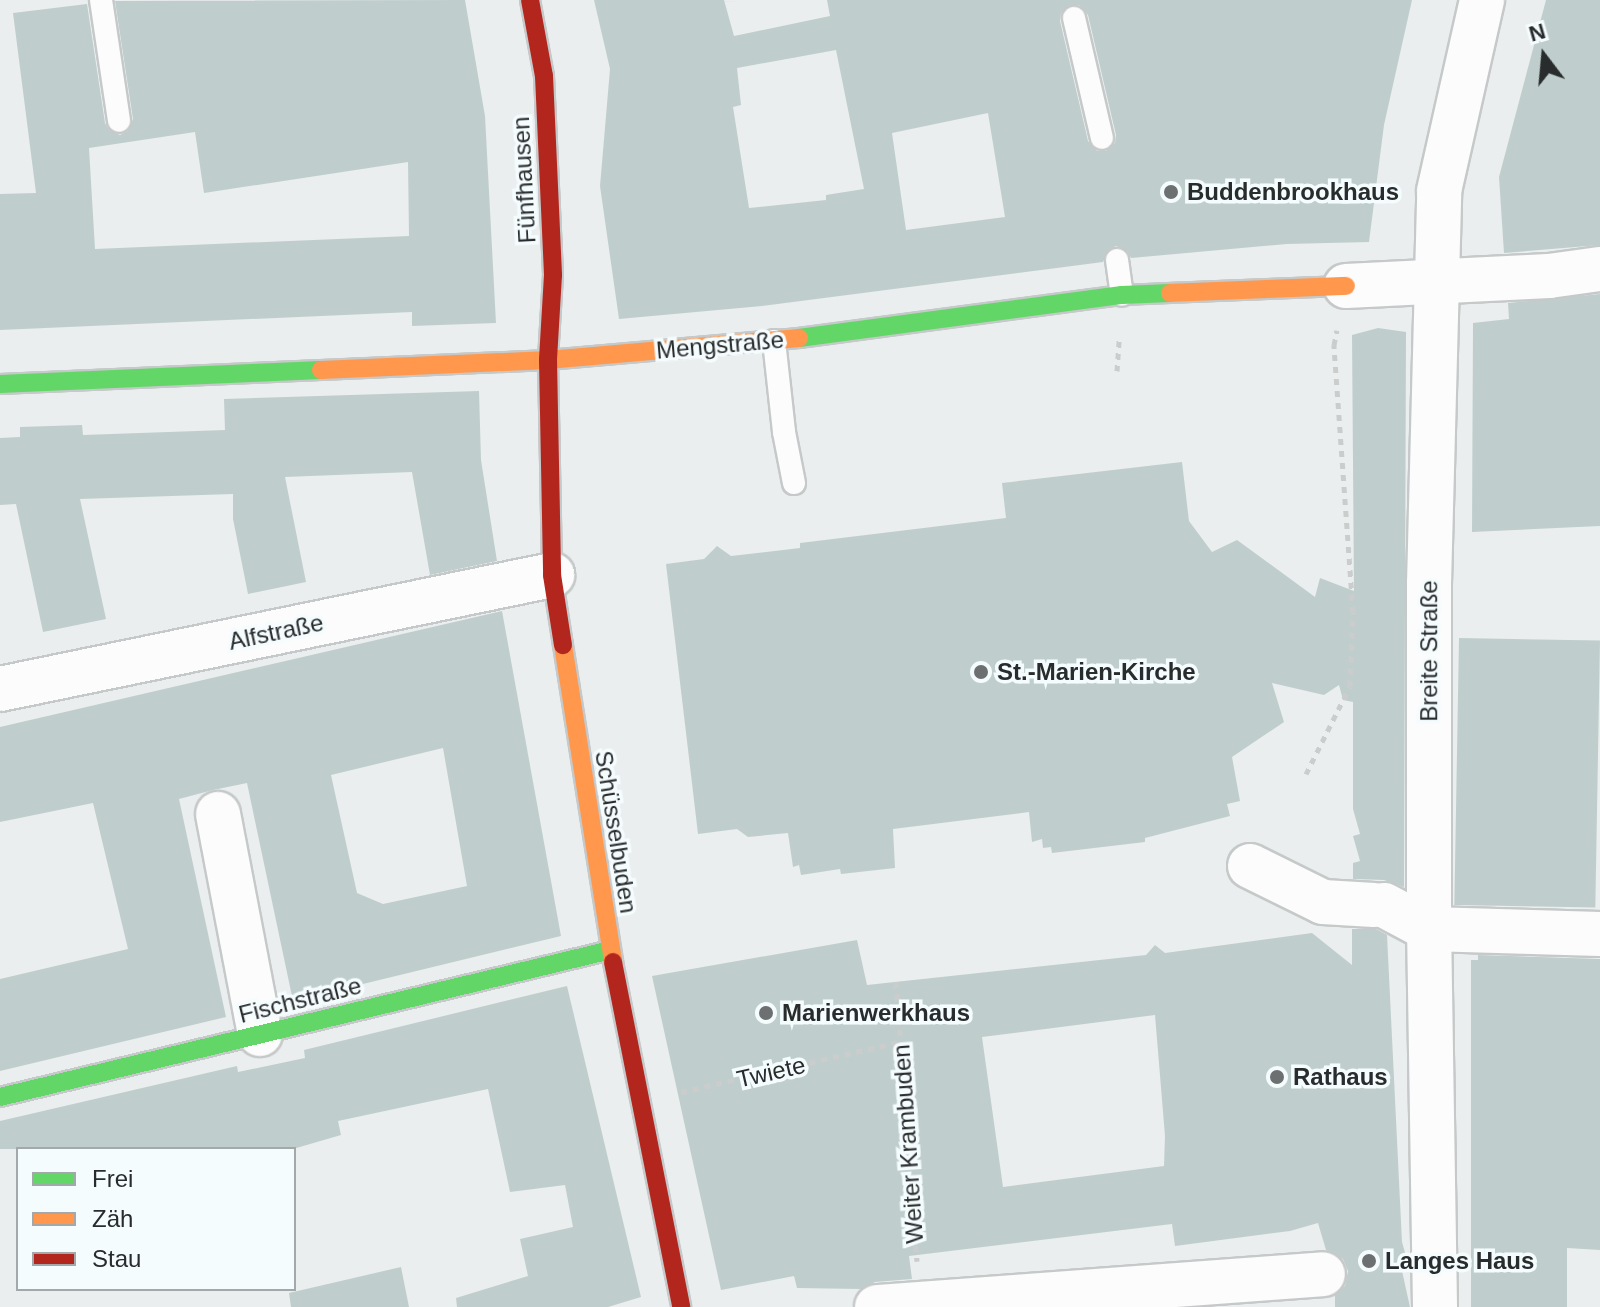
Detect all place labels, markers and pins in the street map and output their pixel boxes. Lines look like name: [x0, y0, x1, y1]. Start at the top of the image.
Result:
place label: Buddenbrookhaus: [1187, 178, 1399, 206]
marker: Buddenbrookhaus: [1162, 183, 1180, 201]
place label: St.-Marien-Kirche: [997, 658, 1196, 686]
marker: St.-Marien-Kirche: [972, 663, 990, 681]
place label: Marienwerkhaus: [782, 999, 970, 1027]
marker: Marienwerkhaus: [757, 1004, 775, 1022]
place label: Rathaus: [1293, 1063, 1388, 1091]
marker: Rathaus: [1268, 1068, 1286, 1086]
place label: Langes Haus: [1385, 1247, 1534, 1275]
marker: Langes Haus: [1360, 1252, 1378, 1270]

